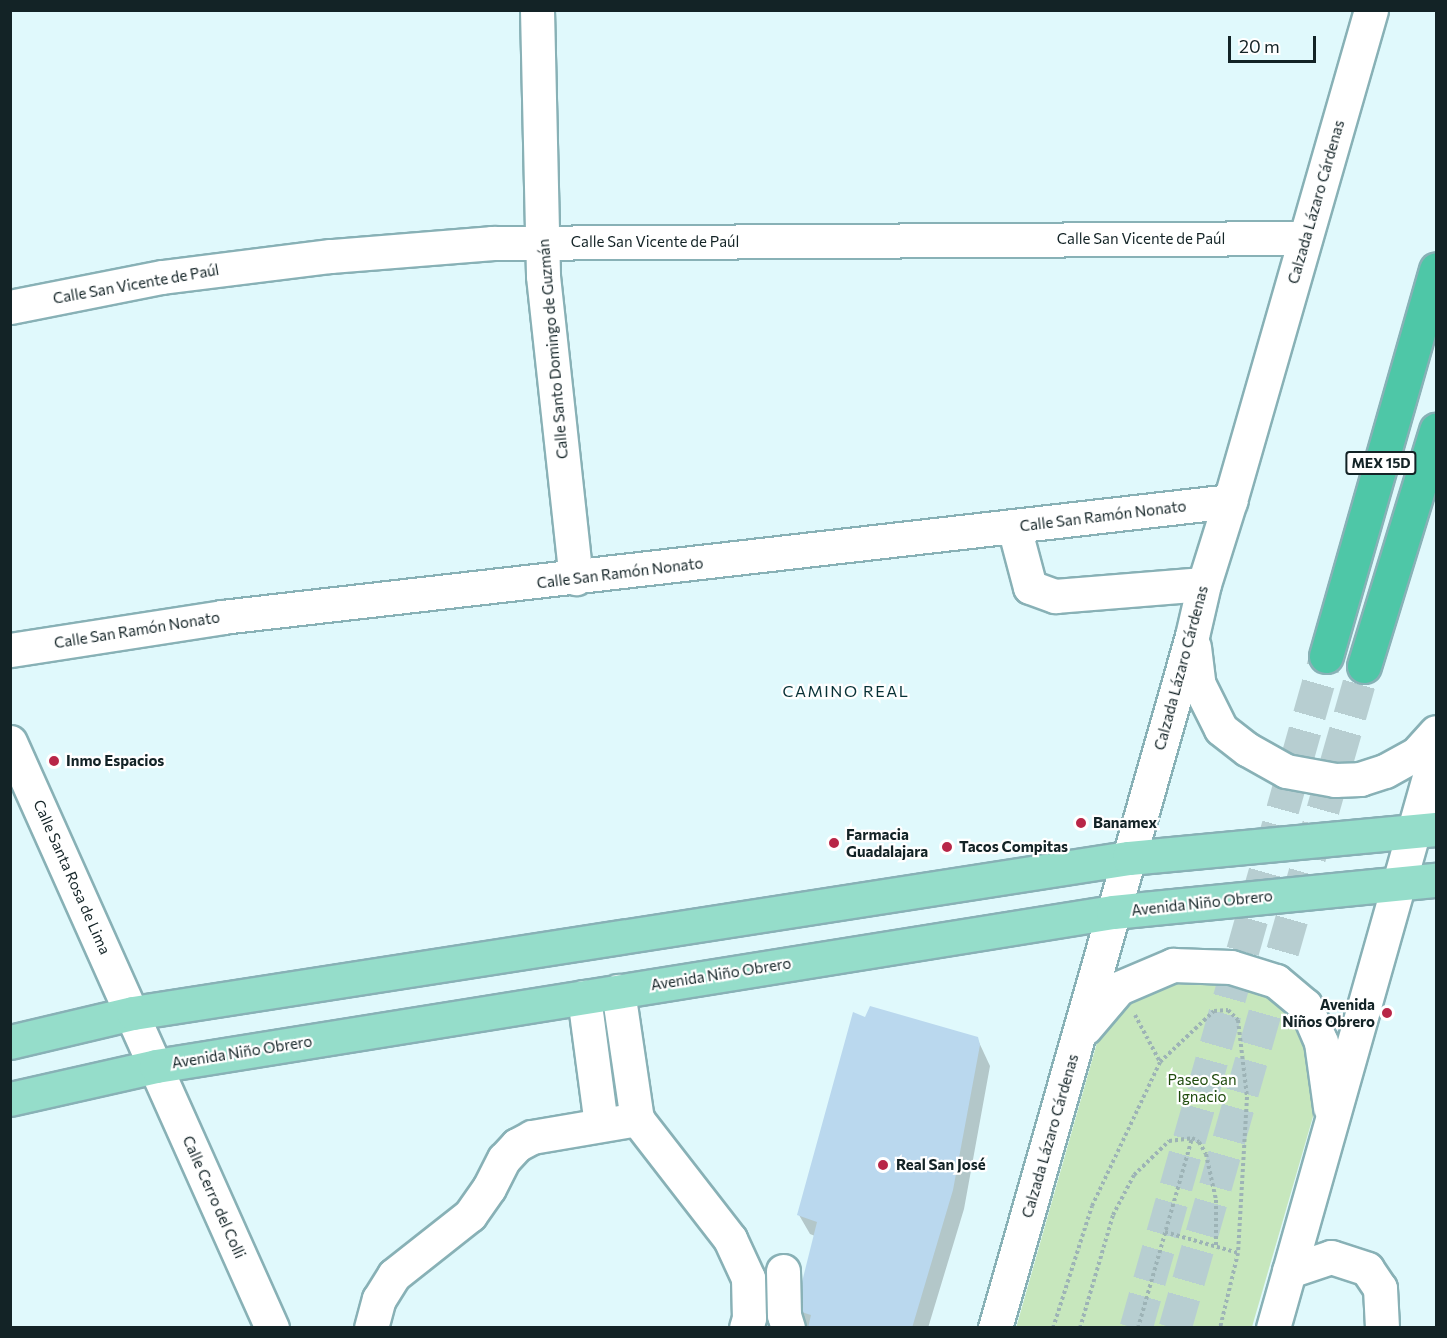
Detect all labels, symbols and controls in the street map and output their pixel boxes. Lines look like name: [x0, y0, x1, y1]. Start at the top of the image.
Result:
scale bar: [1231, 24, 1320, 62]
text: 20 m: [1239, 35, 1280, 57]
street label: Calzada Lázaro Cárdenas: [1284, 118, 1348, 286]
street label: Calle San Vicente de Paúl: [1057, 230, 1225, 248]
street label: Calle San Vicente de Paúl: [571, 233, 739, 251]
street label: Calle Santo Domingo de Guzmán: [534, 238, 572, 460]
street label: Calle San Vicente de Paúl: [52, 261, 220, 307]
road number: MEX 15D: [1345, 452, 1417, 474]
street label: Calle San Ramón Nonato: [1019, 497, 1187, 535]
street label: Calle San Ramón Nonato: [536, 554, 704, 592]
street label: Calzada Lázaro Cárdenas: [1150, 584, 1212, 752]
street label: Calle San Ramón Nonato: [53, 608, 221, 652]
district label: CAMINO REAL: [783, 681, 909, 701]
place label: Inmo Espacios: [66, 752, 164, 770]
marker: Inmo Espacios: [47, 754, 61, 768]
street label: Calle Santa Rosa de Lima: [30, 797, 114, 957]
place label: Banamex: [1093, 814, 1157, 832]
marker: Banamex: [1074, 816, 1088, 830]
place label: Farmacia Guadalajara: [846, 825, 928, 860]
marker: Farmacia Guadalajara: [827, 836, 841, 850]
place label: Tacos Compitas: [959, 838, 1068, 856]
marker: Tacos Compitas: [940, 840, 954, 854]
street label: Avenida Niño Obrero: [1130, 887, 1274, 919]
street label: Avenida Niño Obrero: [649, 954, 793, 994]
place label: Avenida Niños Obrero: [1282, 995, 1375, 1030]
marker: Avenida Niños Obrero: [1380, 1006, 1394, 1020]
street label: Avenida Niño Obrero: [170, 1032, 314, 1072]
street label: Calzada Lázaro Cárdenas: [1018, 1052, 1082, 1220]
park label: Paseo San Ignacio: [1167, 1070, 1237, 1105]
street label: Calle Cerro del Colli: [179, 1133, 249, 1261]
marker: Real San José: [874, 1156, 892, 1174]
place label: Real San José: [896, 1156, 986, 1174]

